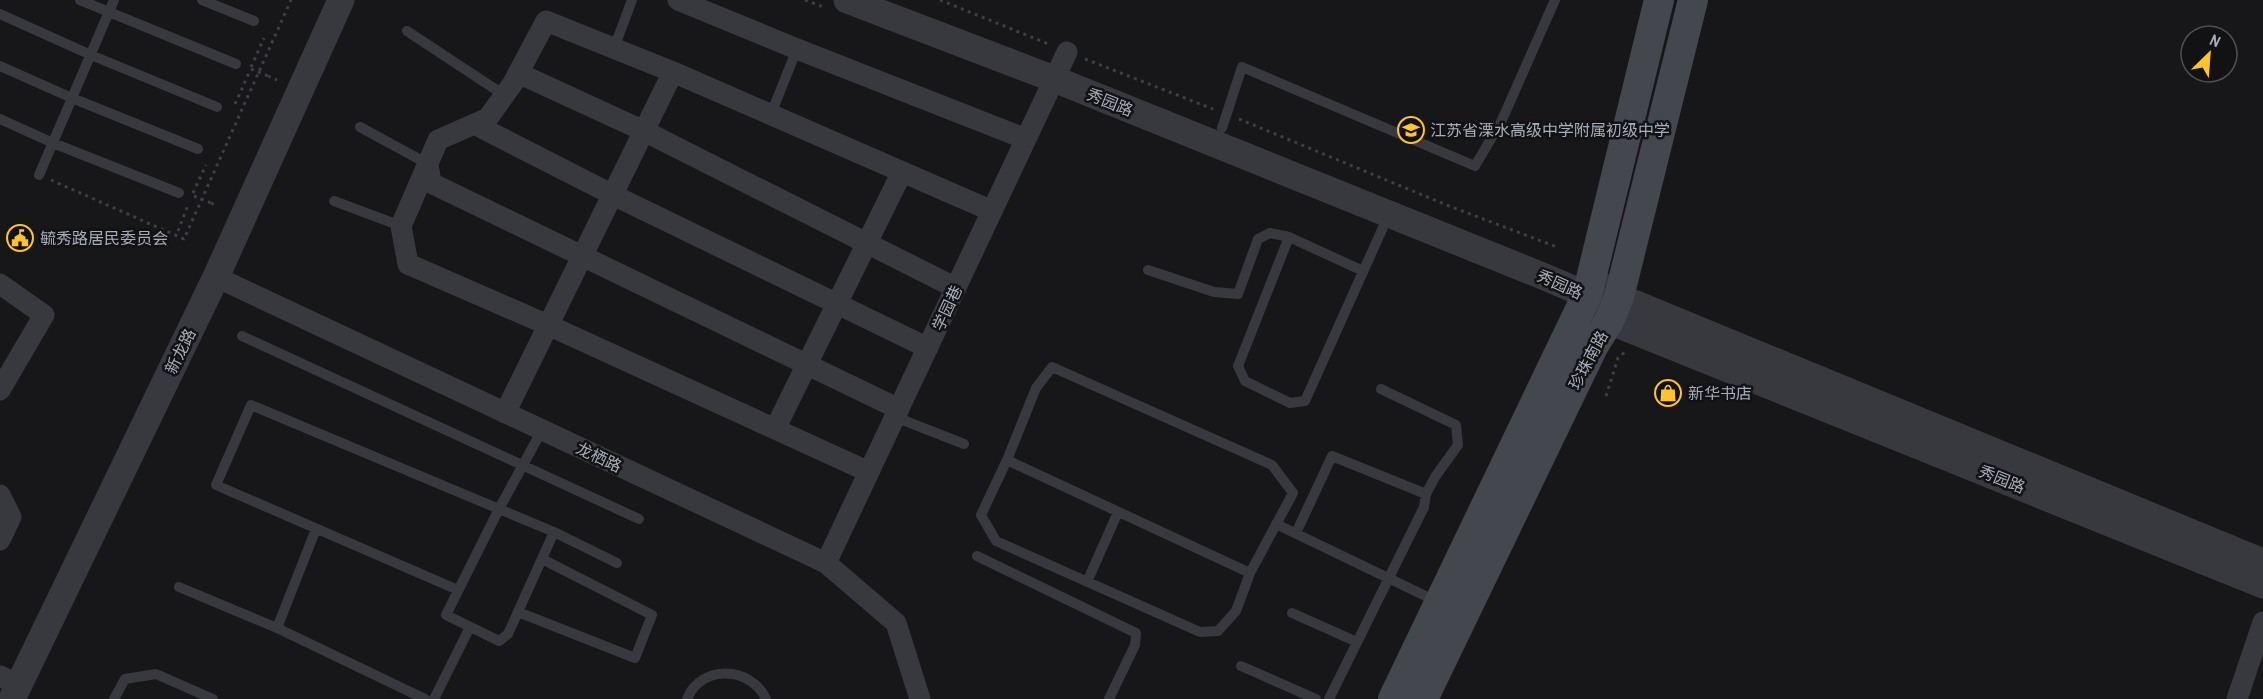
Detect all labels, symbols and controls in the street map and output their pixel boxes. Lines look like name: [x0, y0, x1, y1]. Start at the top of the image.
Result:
north arrow: [2179, 24, 2239, 84]
text: N: [2206, 28, 2224, 52]
street label: 秀园路: [1084, 83, 1136, 121]
school or university icon: 江苏省溧水高级中学附属初级中学: [1396, 115, 1426, 145]
place label: 江苏省溧水高级中学附属初级中学: [1430, 119, 1670, 141]
public building icon: 毓秀路居民委员会: [5, 223, 35, 253]
place label: 毓秀路居民委员会: [40, 227, 168, 249]
street label: 秀园路: [1534, 264, 1586, 304]
street label: 学园巷: [927, 282, 967, 334]
street label: 新龙路: [160, 325, 200, 377]
street label: 珍珠南路: [1563, 327, 1613, 393]
shop icon: 新华书店: [1653, 378, 1683, 408]
place label: 新华书店: [1688, 382, 1752, 404]
street label: 龙栖路: [573, 437, 625, 477]
street label: 秀园路: [1976, 460, 2028, 498]

